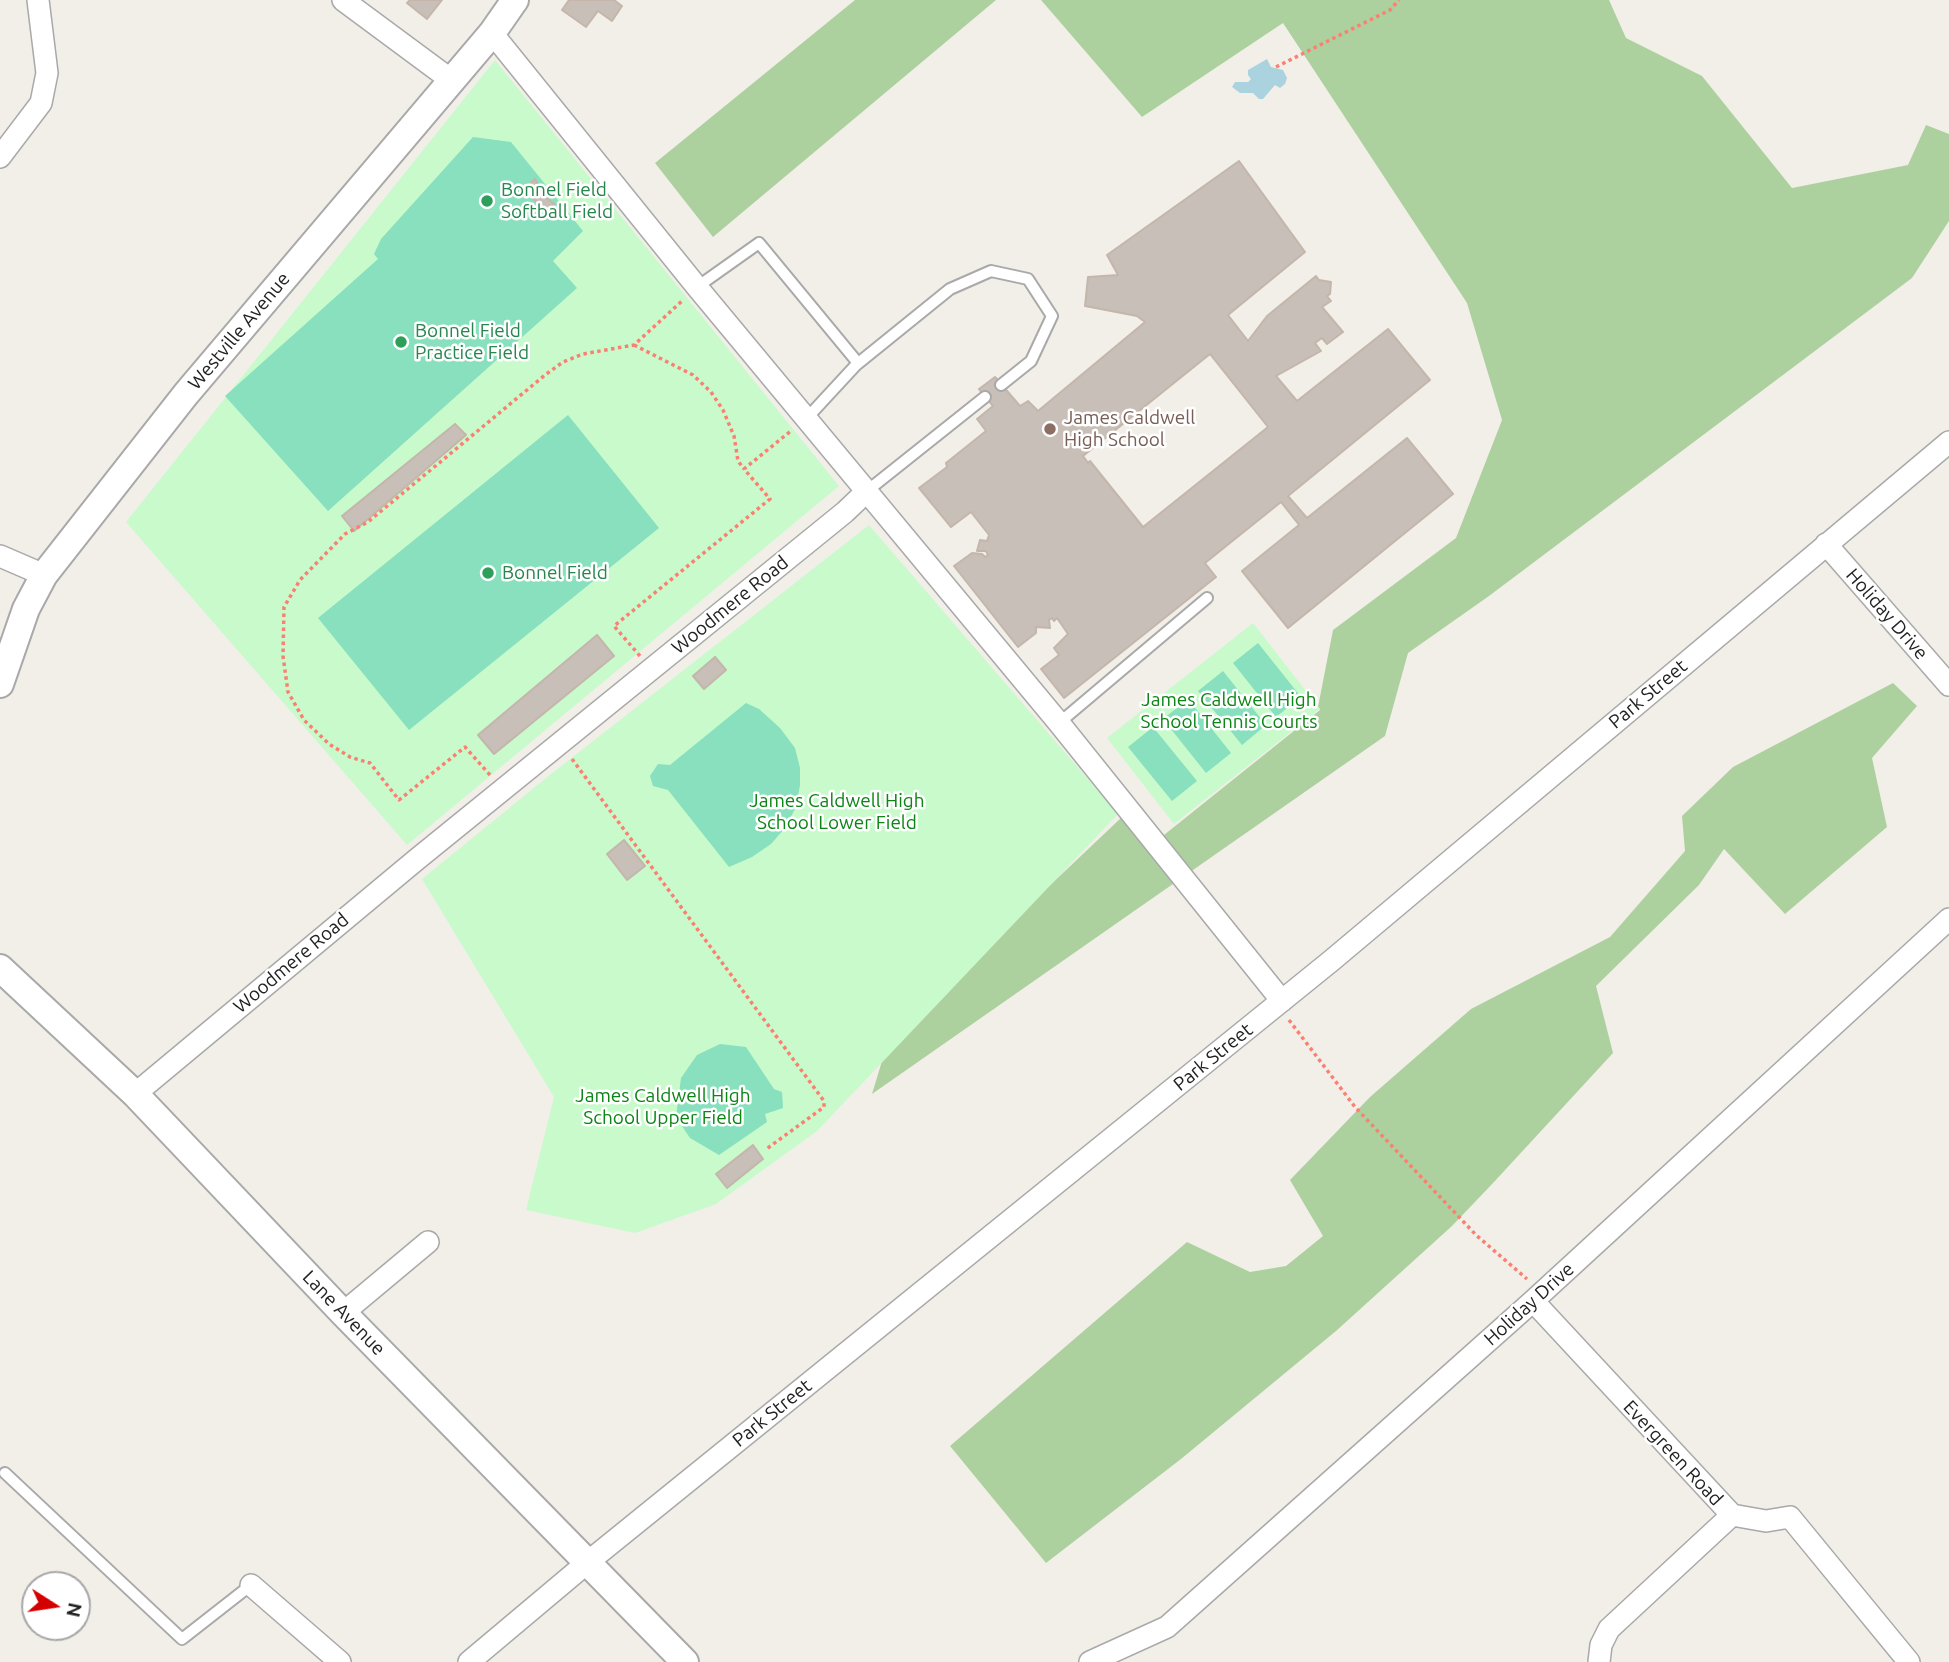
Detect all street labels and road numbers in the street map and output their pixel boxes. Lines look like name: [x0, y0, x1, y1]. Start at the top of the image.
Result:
street label: Westville Avenue: [183, 268, 295, 394]
street label: Woodmere Road: [667, 551, 793, 659]
street label: Holiday Drive: [1841, 564, 1933, 664]
street label: Park Street: [1604, 655, 1692, 733]
street label: Woodmere Road: [229, 908, 353, 1018]
street label: Park Street: [1169, 1018, 1257, 1096]
street label: Holiday Drive: [1479, 1258, 1579, 1350]
street label: Lane Avenue: [298, 1266, 390, 1360]
street label: Park Street: [728, 1374, 816, 1452]
street label: Evergreen Road: [1618, 1396, 1728, 1510]

